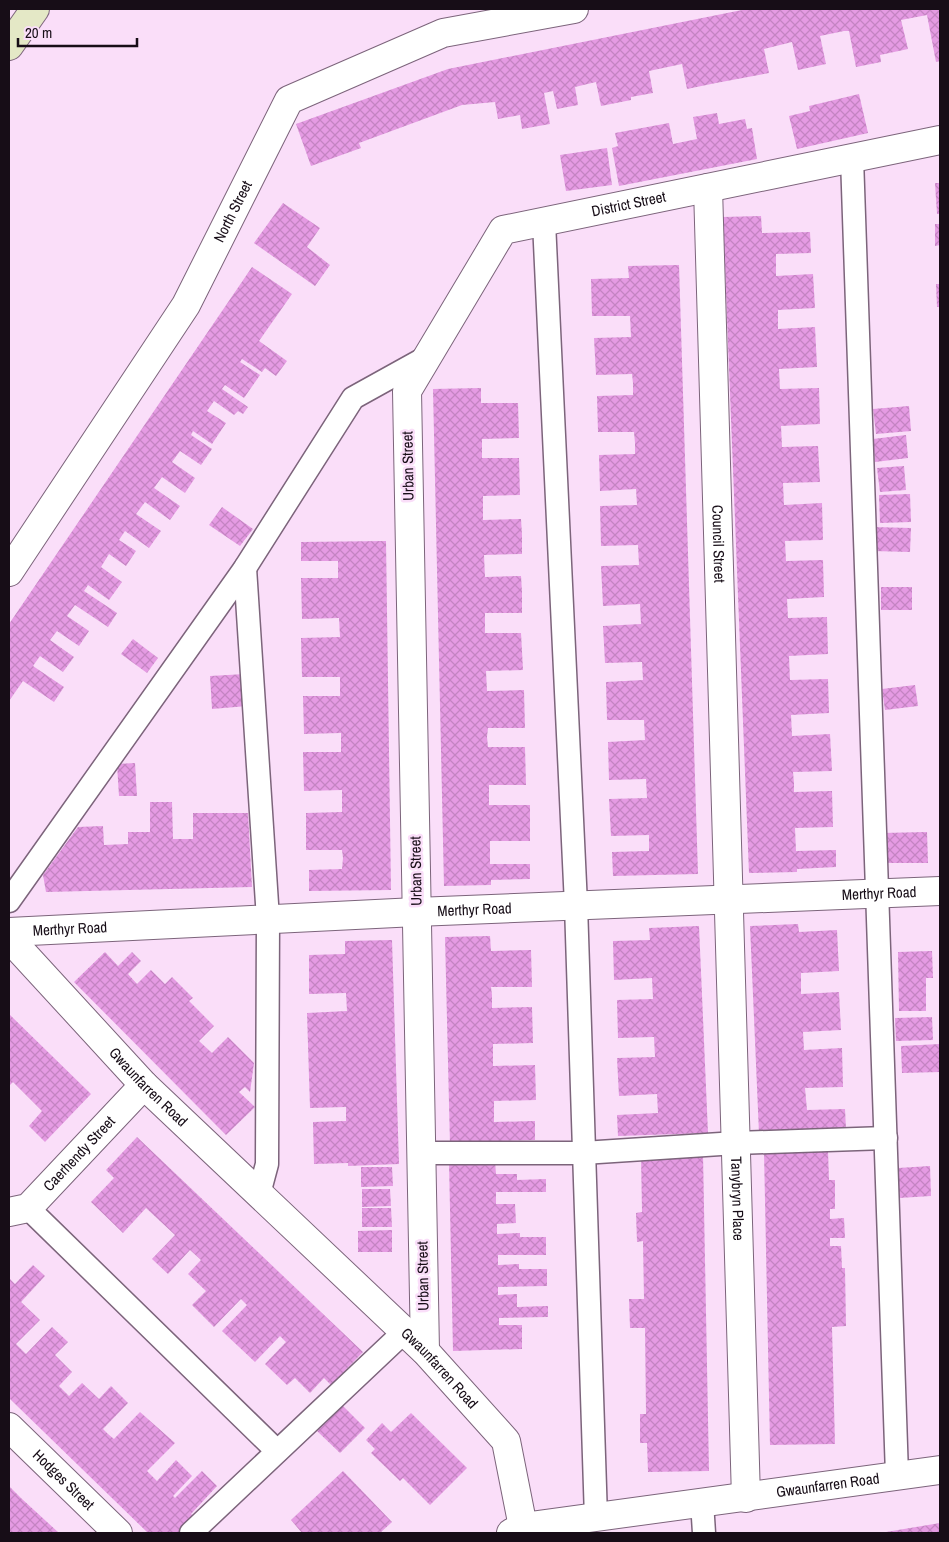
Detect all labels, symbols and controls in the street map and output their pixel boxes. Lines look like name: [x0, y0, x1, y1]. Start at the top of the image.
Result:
scale bar: [18, 15, 136, 47]
text: 20 m: [25, 22, 52, 43]
street label: North Street: [208, 176, 257, 246]
street label: District Street: [590, 186, 668, 221]
street label: Urban Street: [396, 430, 419, 501]
street label: Council Street: [707, 505, 730, 584]
street label: Urban Street: [404, 835, 427, 906]
street label: Merthyr Road: [841, 881, 917, 905]
street label: Merthyr Road: [437, 897, 512, 921]
street label: Merthyr Road: [32, 916, 108, 941]
street label: Gwaunfarren Road: [104, 1043, 193, 1131]
street label: Caerhendy Street: [38, 1111, 120, 1196]
street label: Tanybryn Place: [726, 1156, 750, 1241]
street label: Urban Street: [411, 1240, 434, 1311]
street label: Gwaunfarren Road: [397, 1323, 483, 1413]
street label: Hodges Street: [28, 1445, 100, 1515]
street label: Gwaunfarren Road: [775, 1467, 881, 1502]

